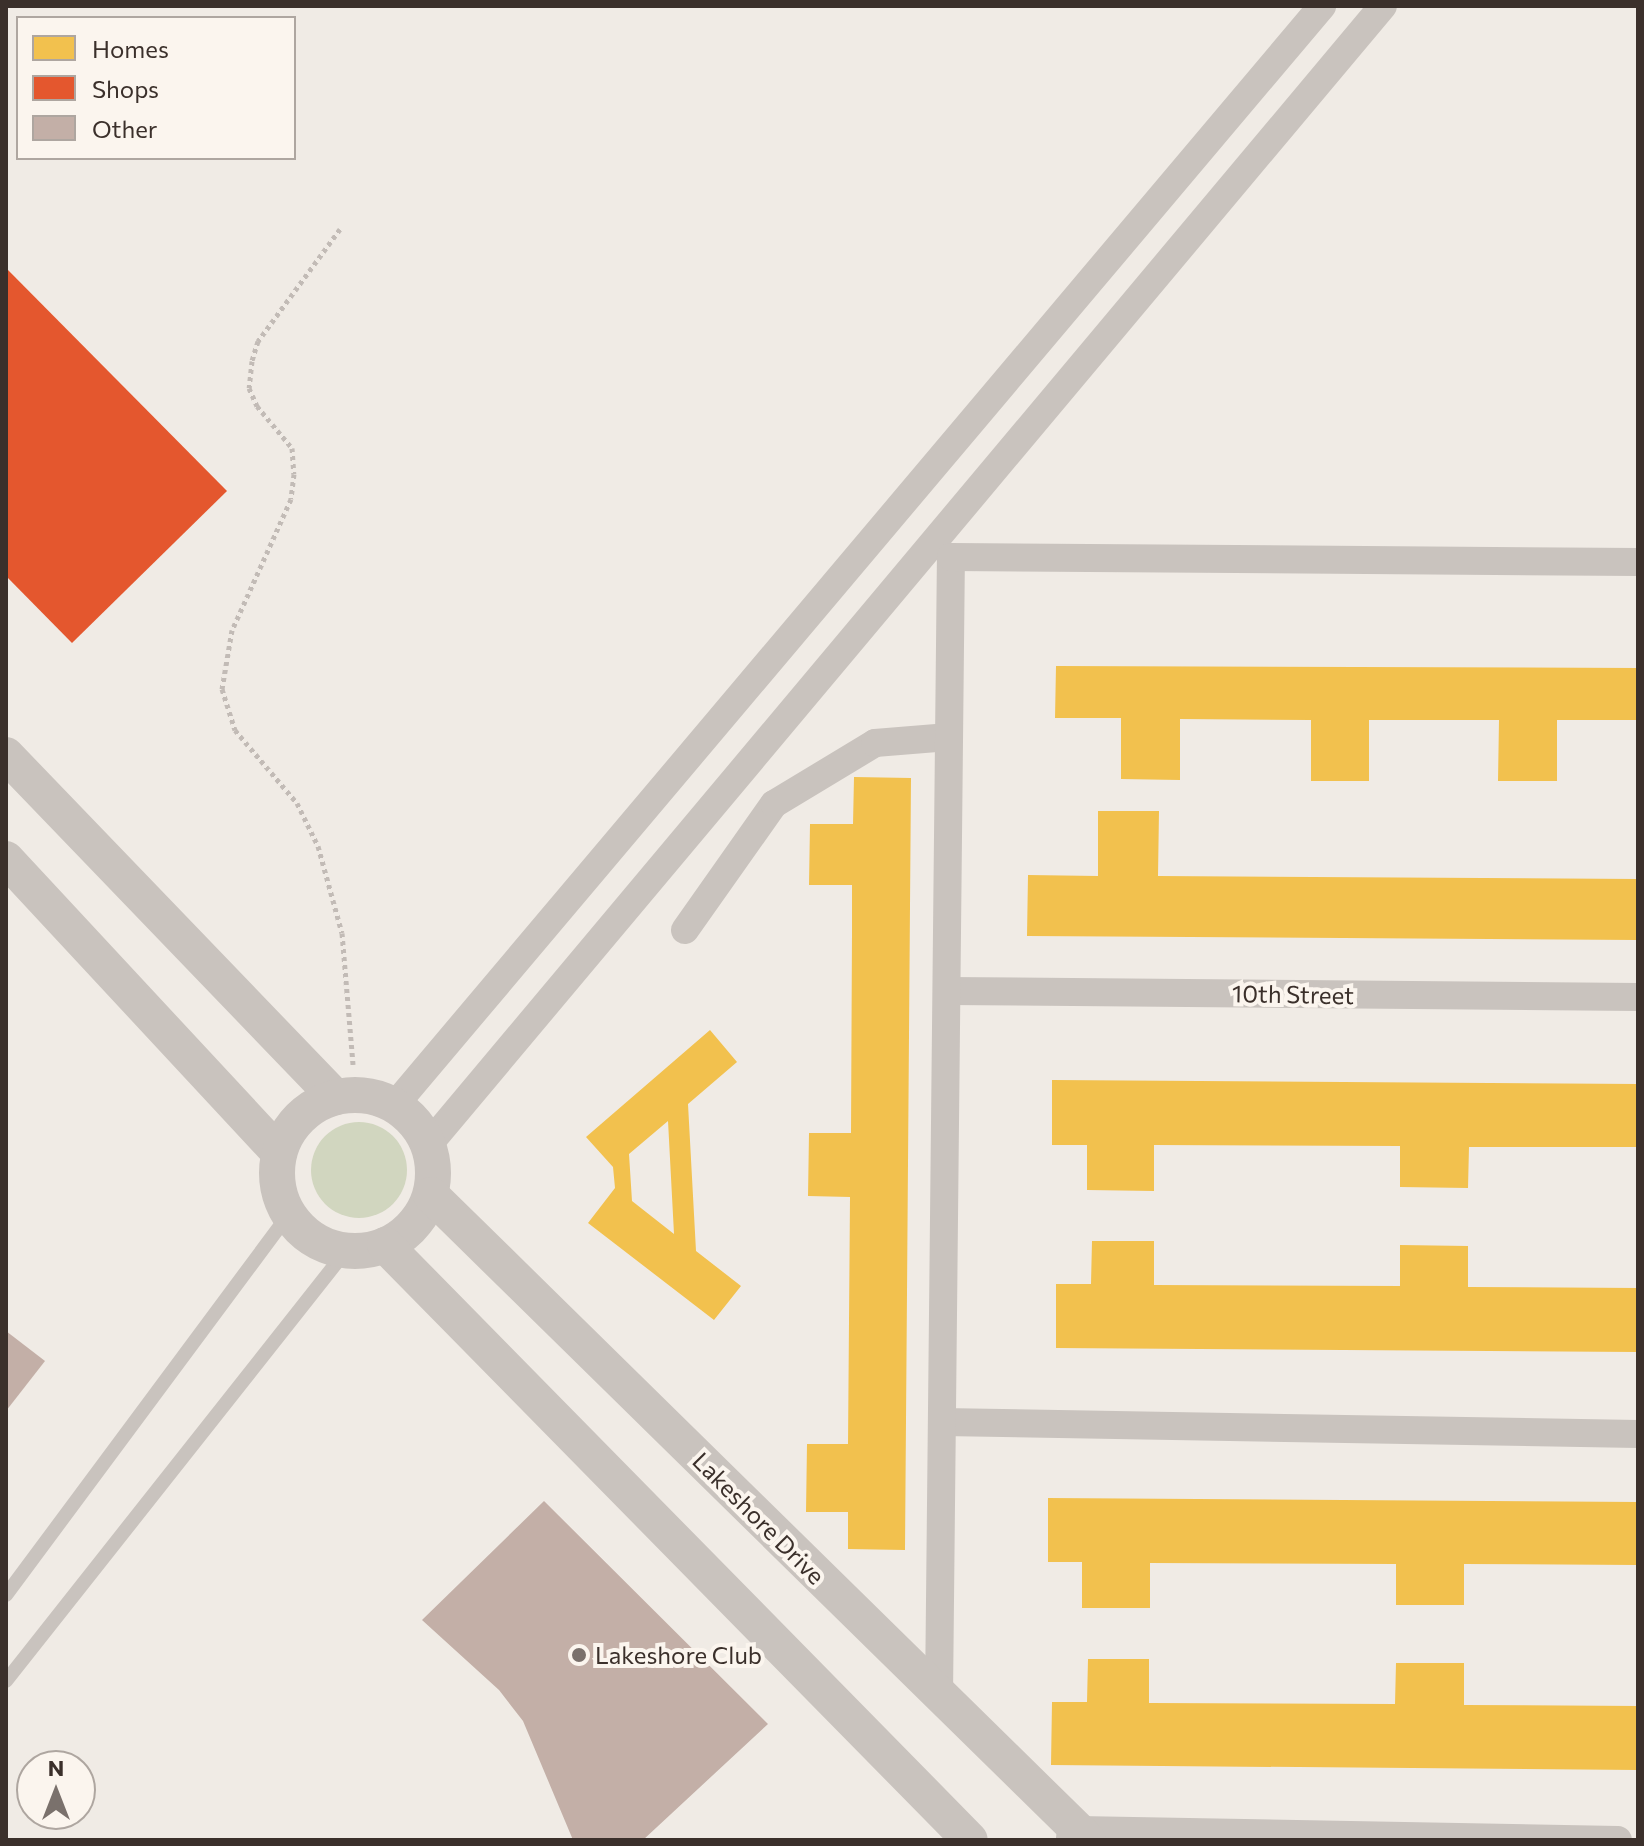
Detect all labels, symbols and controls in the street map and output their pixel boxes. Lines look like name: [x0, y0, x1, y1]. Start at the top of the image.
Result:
legend: [16, 16, 296, 160]
text: Homes: [92, 34, 169, 63]
text: Shops: [92, 74, 159, 103]
text: Other: [92, 114, 157, 143]
street label: 10th Street: [1232, 979, 1354, 1009]
street label: Lakeshore Drive: [687, 1446, 831, 1590]
place label: Lakeshore Club: [595, 1641, 762, 1669]
marker: Lakeshore Club: [570, 1646, 588, 1664]
north arrow: [16, 1750, 96, 1830]
text: N: [48, 1754, 64, 1781]

